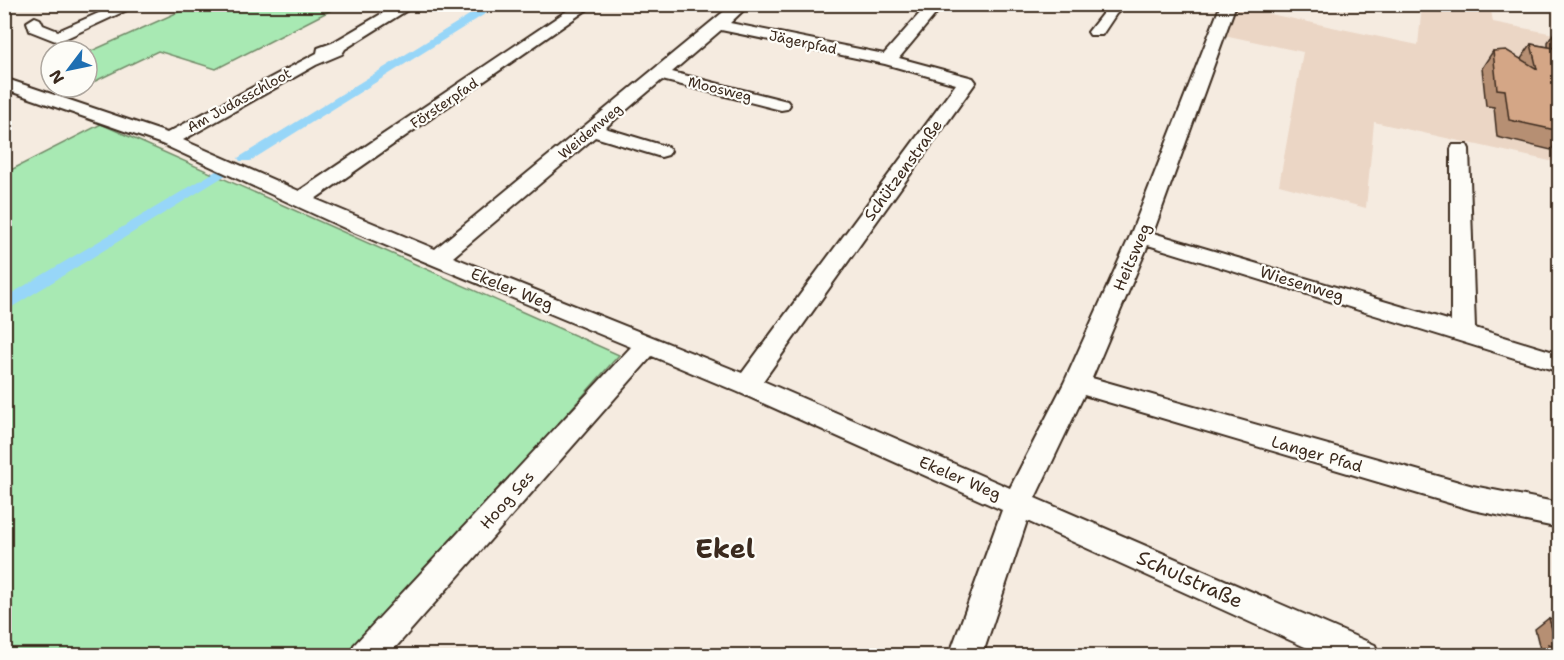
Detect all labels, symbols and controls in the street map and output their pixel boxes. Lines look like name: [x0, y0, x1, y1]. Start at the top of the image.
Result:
street label: Jägerpfad: [767, 26, 839, 58]
north arrow: [39, 39, 99, 99]
street label: Am Judasschloot: [184, 64, 294, 136]
text: N: [44, 66, 69, 88]
street label: Moosweg: [686, 72, 754, 106]
street label: Försterpfad: [407, 74, 481, 132]
street label: Weidenweg: [554, 99, 626, 163]
street label: Schützenstraße: [859, 115, 947, 225]
street label: Heitsweg: [1108, 220, 1156, 294]
street label: Wiesenweg: [1257, 261, 1347, 307]
street label: Ekeler Weg: [468, 263, 556, 315]
street label: Langer Pfad: [1269, 431, 1365, 477]
street label: Ekeler Weg: [916, 451, 1004, 505]
street label: Hoog Ses: [475, 466, 539, 534]
district label: Ekel: [695, 530, 755, 567]
street label: Schulstraße: [1133, 544, 1247, 614]

